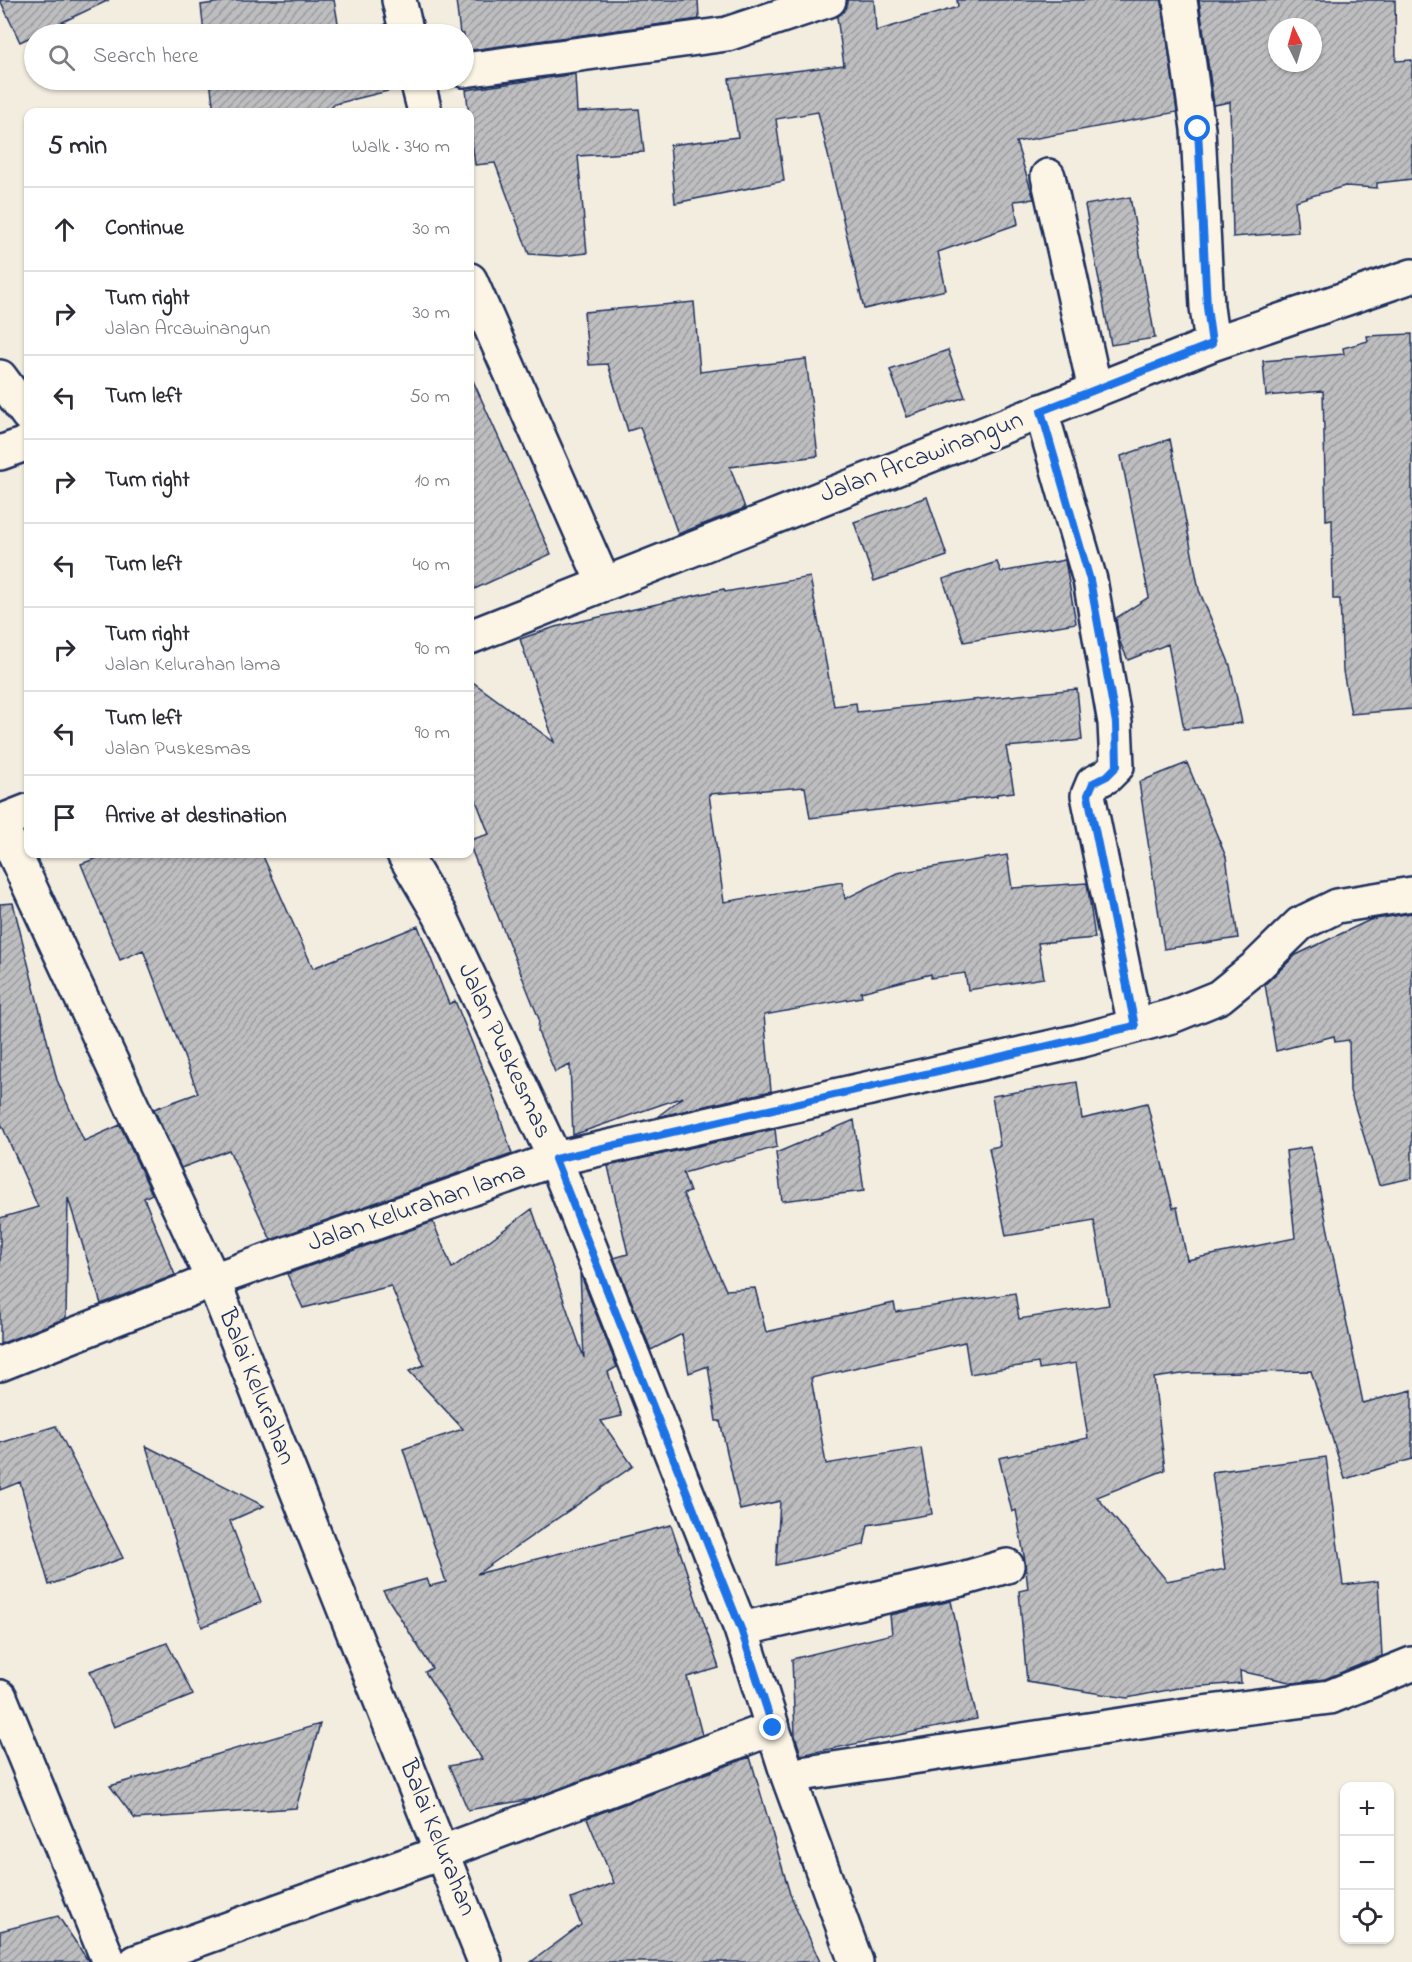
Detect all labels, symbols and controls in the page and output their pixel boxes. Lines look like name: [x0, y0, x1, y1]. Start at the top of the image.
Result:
north arrow: [1268, 18, 1322, 72]
search box: [24, 24, 474, 90]
icon: search: [45, 41, 78, 74]
text: Search here: [93, 41, 198, 73]
route start: [1184, 115, 1210, 141]
text: 5 min: [48, 128, 107, 166]
text: Walk · 340 m: [352, 133, 450, 162]
icon: ahead: [48, 213, 81, 246]
text: Continue: [105, 213, 184, 245]
text: 30 m: [413, 215, 450, 244]
text: Turn right: [105, 283, 190, 315]
icon: right: [48, 297, 81, 330]
text: 30 m: [413, 299, 450, 328]
text: Jalan Arcawinangun: [105, 315, 270, 344]
icon: left: [48, 381, 81, 414]
text: Turn left: [105, 381, 182, 413]
text: 50 m: [409, 383, 450, 412]
street label: Jalan Arcawinangun: [815, 402, 1029, 514]
icon: right: [48, 465, 81, 498]
text: Turn right: [105, 465, 190, 497]
text: 10 m: [414, 467, 450, 496]
icon: left: [48, 549, 81, 582]
text: Turn left: [105, 549, 182, 581]
text: 40 m: [413, 551, 450, 580]
text: Turn right: [105, 619, 190, 651]
icon: right: [48, 633, 81, 666]
text: 90 m: [415, 635, 450, 664]
text: Jalan Kelurahan lama: [105, 651, 281, 680]
text: Turn left: [105, 703, 182, 735]
icon: left: [48, 717, 81, 750]
text: 90 m: [415, 719, 450, 748]
text: Jalan Puskesmas: [105, 735, 251, 764]
icon: arrive: [48, 801, 81, 834]
text: Arrive at destination: [105, 801, 287, 833]
street label: Jalan Puskesmas: [447, 957, 561, 1145]
street label: Jalan Kelurahan lama: [303, 1153, 531, 1263]
street label: Balai Kelurahan: [207, 1302, 305, 1471]
route end: [759, 1714, 785, 1740]
street label: Balai Kelurahan: [388, 1753, 486, 1922]
map controls: [1340, 1782, 1394, 1944]
button: +: [1340, 1782, 1394, 1836]
button: −: [1340, 1836, 1394, 1890]
button: locate: [1340, 1890, 1394, 1944]

